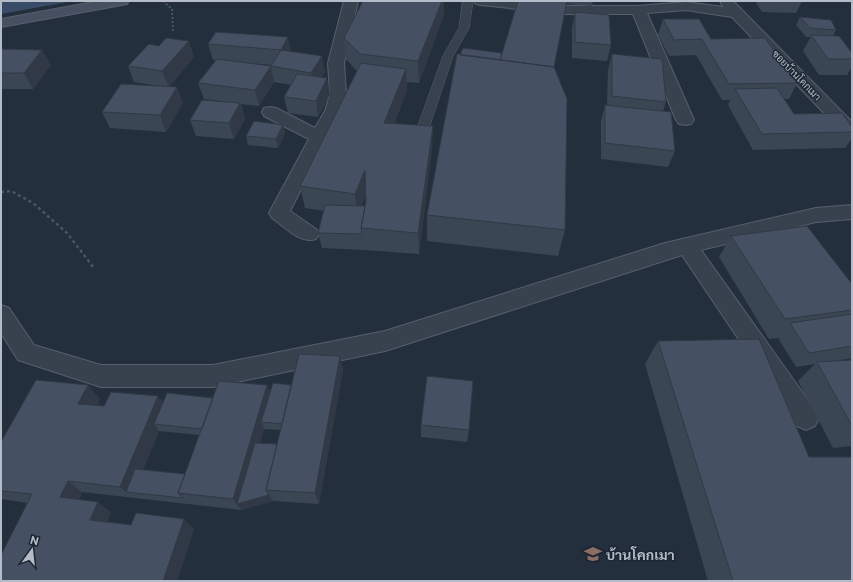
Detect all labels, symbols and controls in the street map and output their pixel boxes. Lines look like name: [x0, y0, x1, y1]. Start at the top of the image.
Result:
street label: ซอยบ้านโคกเมา: [770, 47, 824, 103]
north arrow: [12, 530, 52, 570]
text: N: [29, 533, 40, 547]
school or university icon: บ้านโคกเมา: [583, 544, 603, 564]
place label: บ้านโคกเมา: [606, 546, 675, 563]

